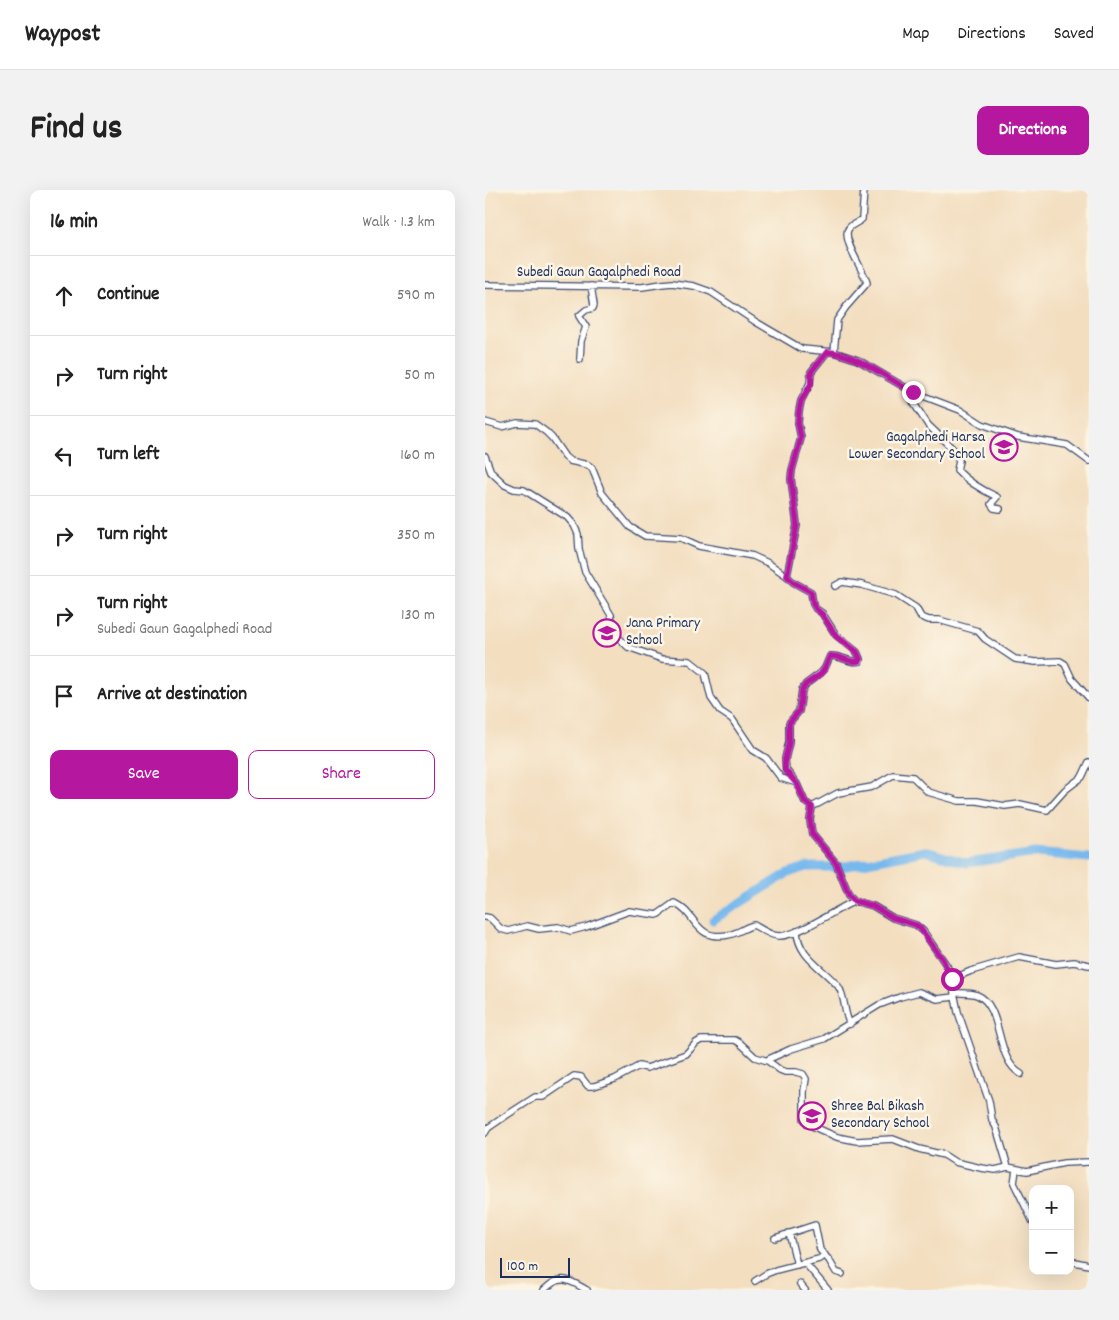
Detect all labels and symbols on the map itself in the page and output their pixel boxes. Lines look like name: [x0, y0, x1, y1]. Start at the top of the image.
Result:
street label: Subedi Gaun Gagalphedi Road: [517, 262, 681, 284]
route end: [902, 381, 925, 404]
place label: Gagalphedi Harsa Lower Secondary School: [848, 427, 986, 466]
school or university icon: Gagalphedi Harsa Lower Secondary School: [989, 432, 1019, 462]
place label: Jana Primary School: [626, 613, 701, 652]
school or university icon: Jana Primary School: [592, 618, 622, 648]
route start: [941, 968, 964, 991]
place label: Shree Bal Bikash Secondary School: [831, 1096, 930, 1135]
school or university icon: Shree Bal Bikash Secondary School: [797, 1101, 827, 1131]
scale bar: [500, 1255, 570, 1278]

